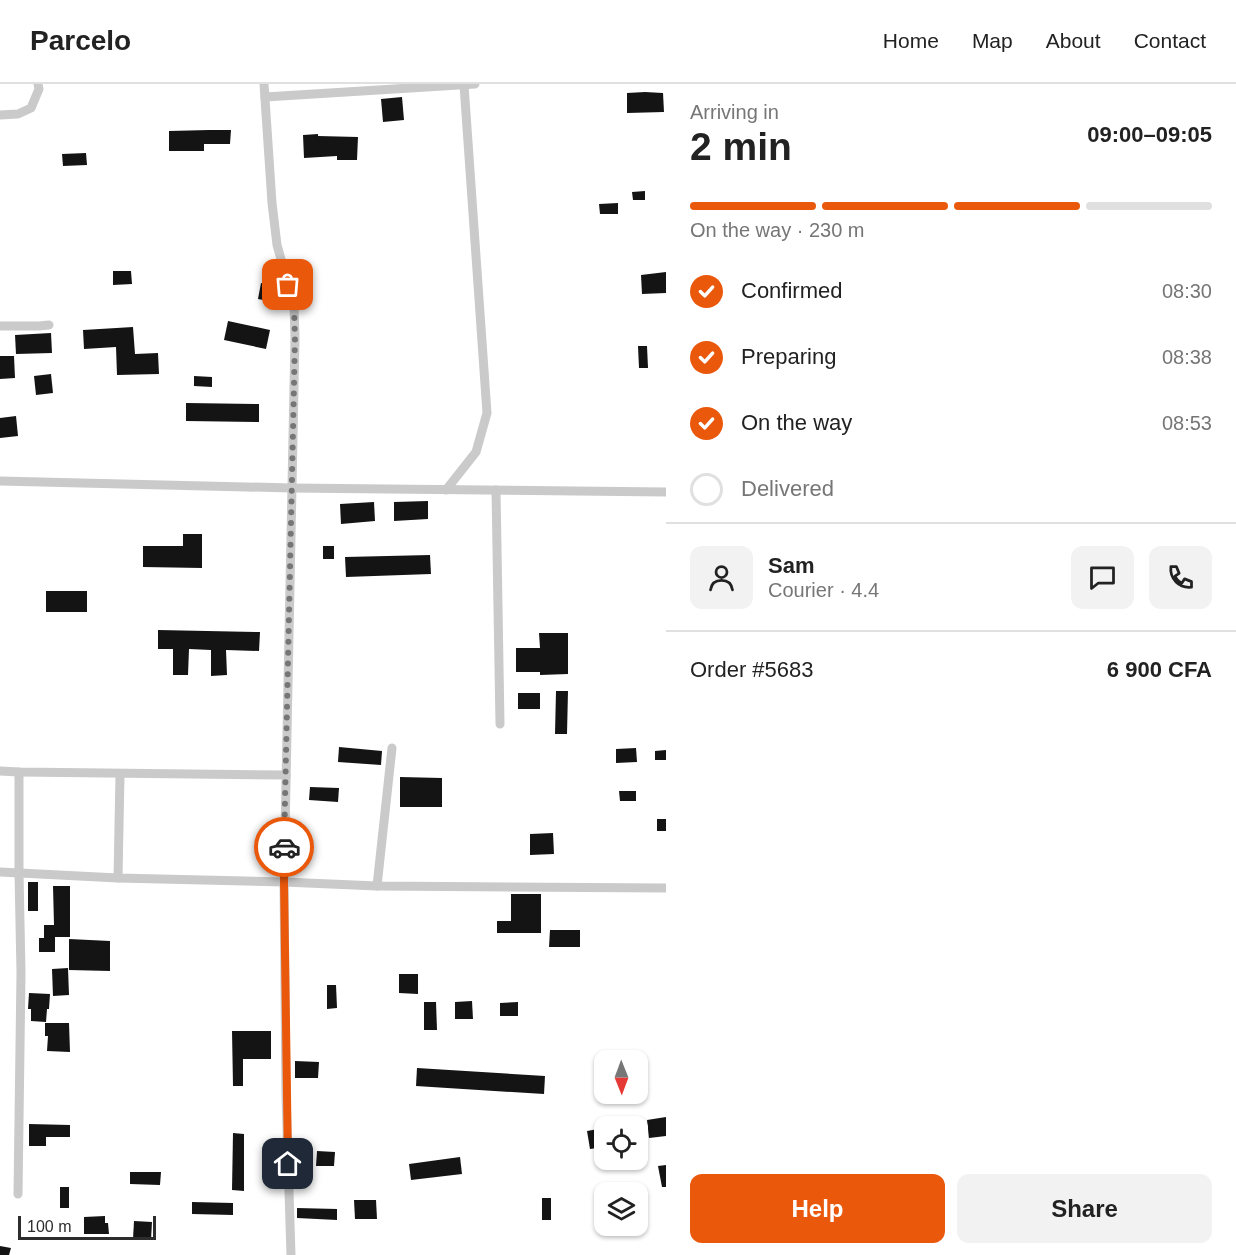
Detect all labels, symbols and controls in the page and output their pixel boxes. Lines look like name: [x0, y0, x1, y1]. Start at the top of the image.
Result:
text: Parcelo: [30, 25, 131, 56]
text: Home: [883, 29, 939, 52]
text: Map: [972, 29, 1013, 52]
text: About: [1046, 29, 1101, 52]
text: Contact: [1134, 29, 1206, 52]
text: Arriving in: [690, 101, 779, 123]
text: 09:00–09:05: [1087, 122, 1212, 147]
text: 2 min: [690, 125, 792, 168]
text: On the way · 230 m: [690, 219, 865, 241]
pin: [262, 259, 313, 310]
icon: bag: [271, 268, 304, 301]
icon: check: [690, 275, 723, 308]
text: Confirmed: [741, 278, 842, 303]
text: 08:30: [1162, 280, 1212, 302]
icon: check: [690, 341, 723, 374]
text: Preparing: [741, 344, 836, 369]
text: 08:38: [1162, 346, 1212, 368]
icon: check: [690, 407, 723, 440]
text: On the way: [741, 410, 852, 435]
text: 08:53: [1162, 412, 1212, 434]
text: Delivered: [741, 476, 834, 501]
button: person: [690, 546, 753, 609]
button: chat: [1071, 546, 1134, 609]
button: phone: [1149, 546, 1212, 609]
text: Sam: [768, 553, 814, 578]
text: Courier · 4.4: [768, 579, 879, 601]
text: Order #5683: [690, 657, 814, 682]
text: 6 900 CFA: [1107, 657, 1212, 682]
courier: [254, 817, 314, 877]
icon: car: [268, 831, 301, 864]
north arrow: [594, 1050, 648, 1104]
map controls: [594, 1050, 648, 1236]
button: locate: [594, 1116, 648, 1170]
pin: [262, 1138, 313, 1189]
icon: home: [271, 1147, 304, 1180]
button: Help: [690, 1174, 945, 1243]
button: Share: [957, 1174, 1212, 1243]
button: layers: [594, 1182, 648, 1236]
scale bar: [18, 1213, 156, 1240]
text: 100 m: [27, 1218, 71, 1235]

